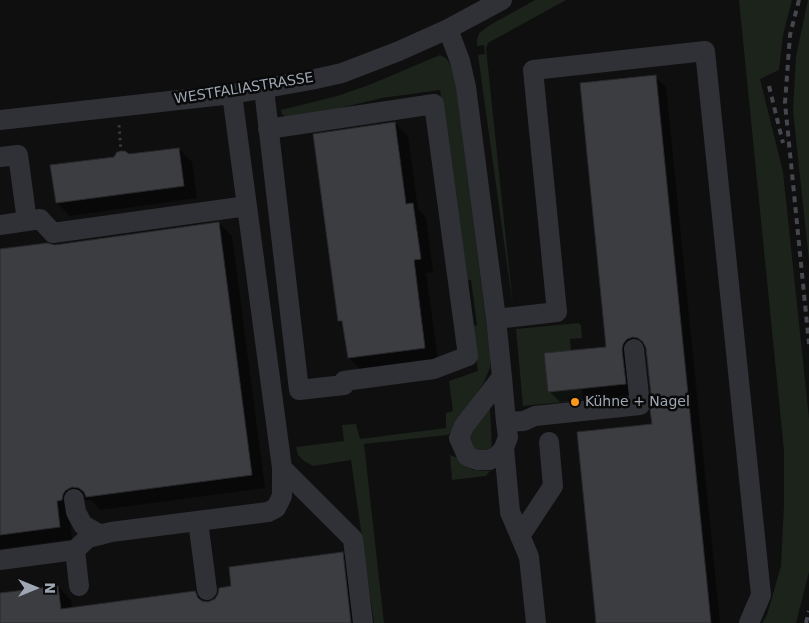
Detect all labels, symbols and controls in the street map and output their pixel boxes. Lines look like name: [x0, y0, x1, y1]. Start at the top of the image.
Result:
street label: WESTFALIASTRASSE: [173, 70, 315, 108]
place label: Kühne + Nagel: [585, 394, 690, 410]
marker: Kühne + Nagel: [569, 396, 581, 408]
north arrow: [10, 563, 60, 613]
text: N: [42, 582, 58, 594]

